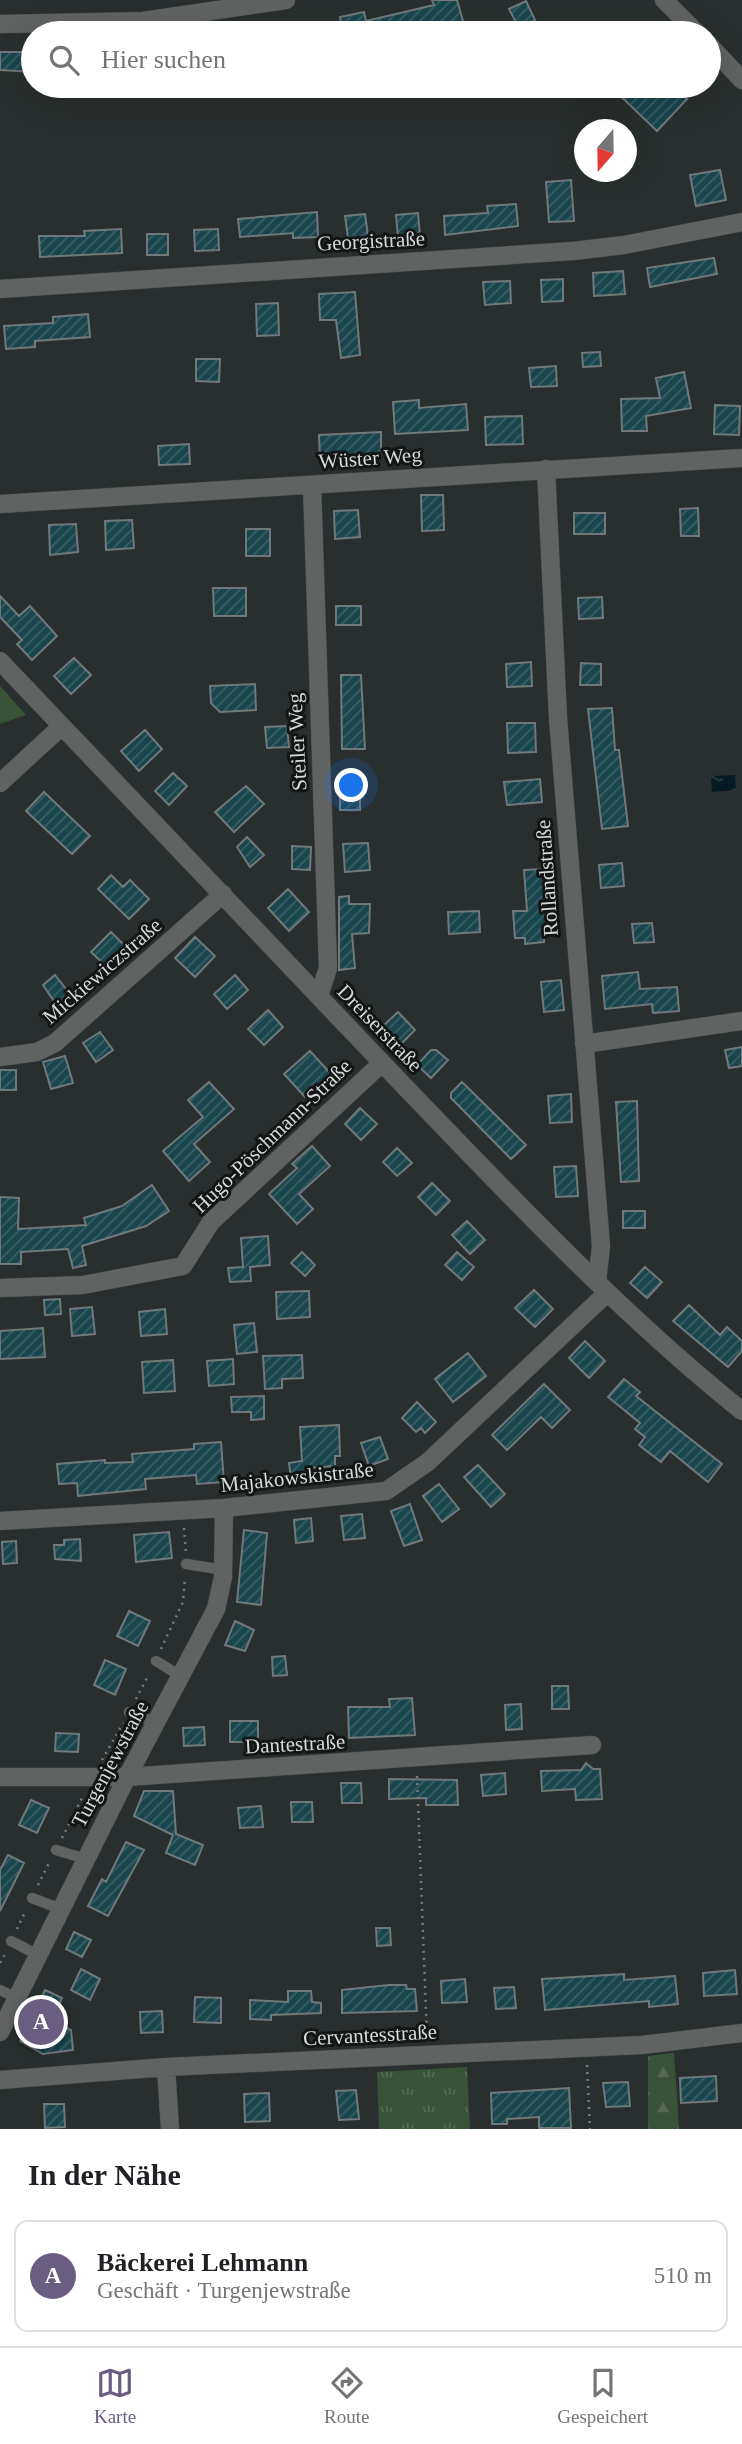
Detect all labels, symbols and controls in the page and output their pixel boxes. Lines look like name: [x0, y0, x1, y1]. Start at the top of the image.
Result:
search box: [21, 21, 721, 98]
icon: search: [45, 41, 83, 79]
text: Hier suchen: [101, 45, 226, 74]
north arrow: [574, 119, 637, 182]
street label: Georgistraße: [316, 226, 426, 256]
street label: Wüster Weg: [318, 442, 423, 474]
street label: Steiler Weg: [282, 692, 312, 791]
your location: [334, 768, 368, 802]
street label: Rollandstraße: [531, 819, 563, 937]
street label: Mickiewiczstraße: [38, 913, 166, 1029]
street label: Dreiserstraße: [332, 979, 428, 1077]
street label: Hugo-Pöschmann-Straße: [188, 1054, 356, 1218]
street label: Majakowskistraße: [219, 1457, 375, 1497]
street label: Turgenjewstraße: [67, 1697, 153, 1831]
street label: Dantestraße: [244, 1729, 346, 1759]
pin: A: [18, 1996, 64, 2048]
street label: Cervantesstraße: [302, 2020, 438, 2050]
text: In der Nähe: [28, 2158, 181, 2191]
text: Bäckerei Lehmann: [97, 2248, 308, 2277]
text: A: [45, 2263, 61, 2288]
text: 510 m: [654, 2263, 712, 2288]
text: Geschäft · Turgenjewstraße: [97, 2278, 351, 2303]
tab: Karte: [94, 2364, 136, 2428]
tab: Route: [324, 2364, 369, 2428]
tab: Gespeichert: [557, 2364, 648, 2428]

